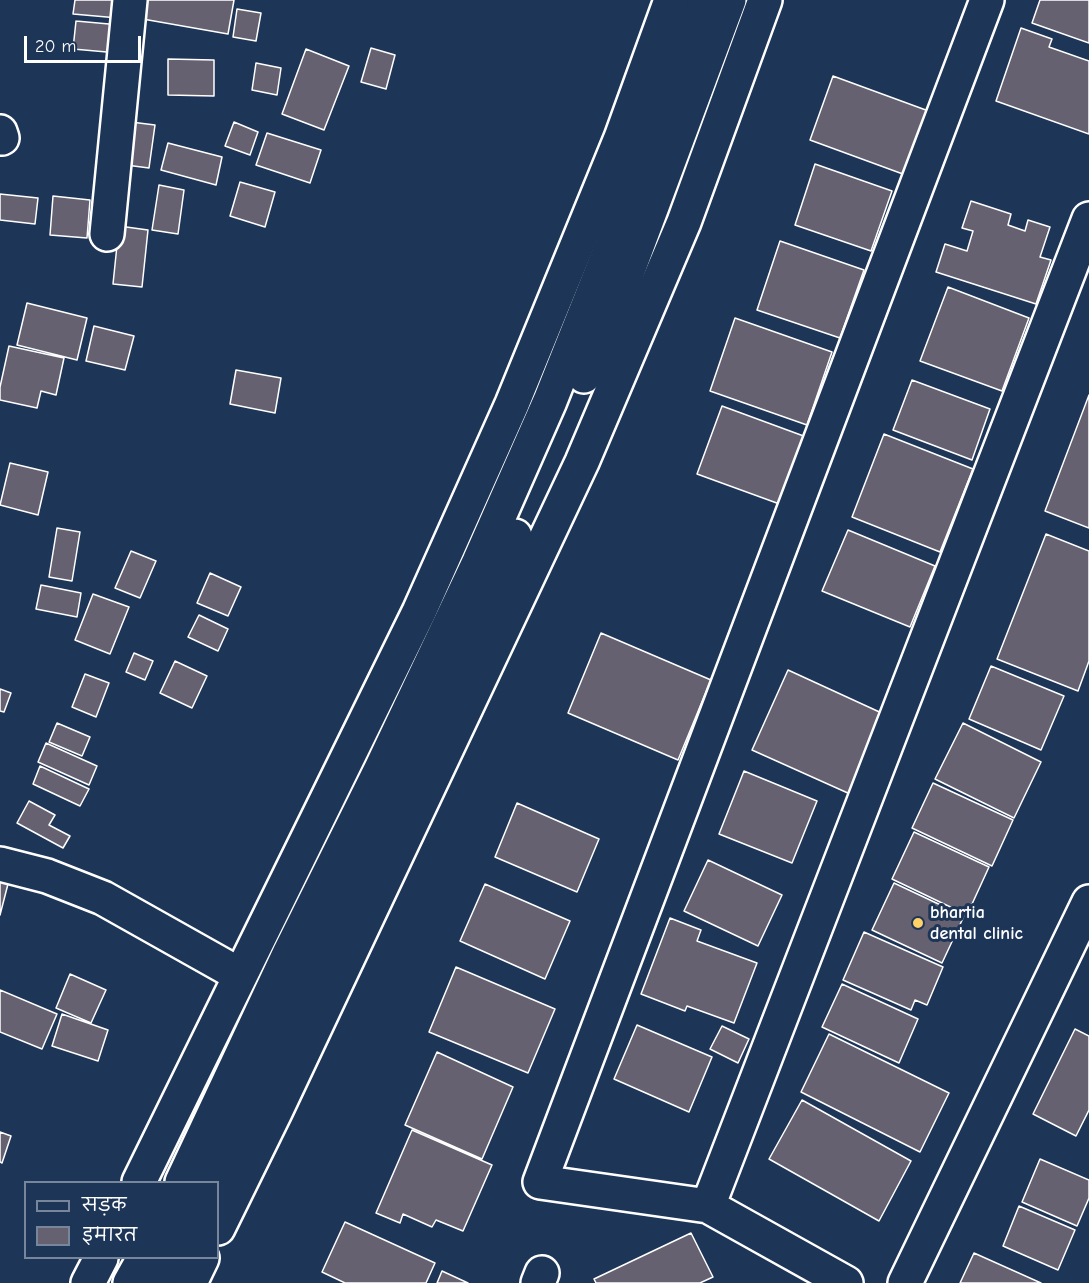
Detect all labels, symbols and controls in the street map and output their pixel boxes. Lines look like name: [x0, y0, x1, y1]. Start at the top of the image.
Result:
scale bar: [27, 24, 144, 62]
text: 20 m: [35, 36, 76, 57]
place label: bhartia dental clinic: [930, 902, 1023, 944]
marker: bhartia dental clinic: [911, 916, 925, 930]
legend: [24, 1181, 219, 1259]
text: सड़क: [82, 1195, 126, 1216]
text: इमारत: [82, 1225, 137, 1246]

